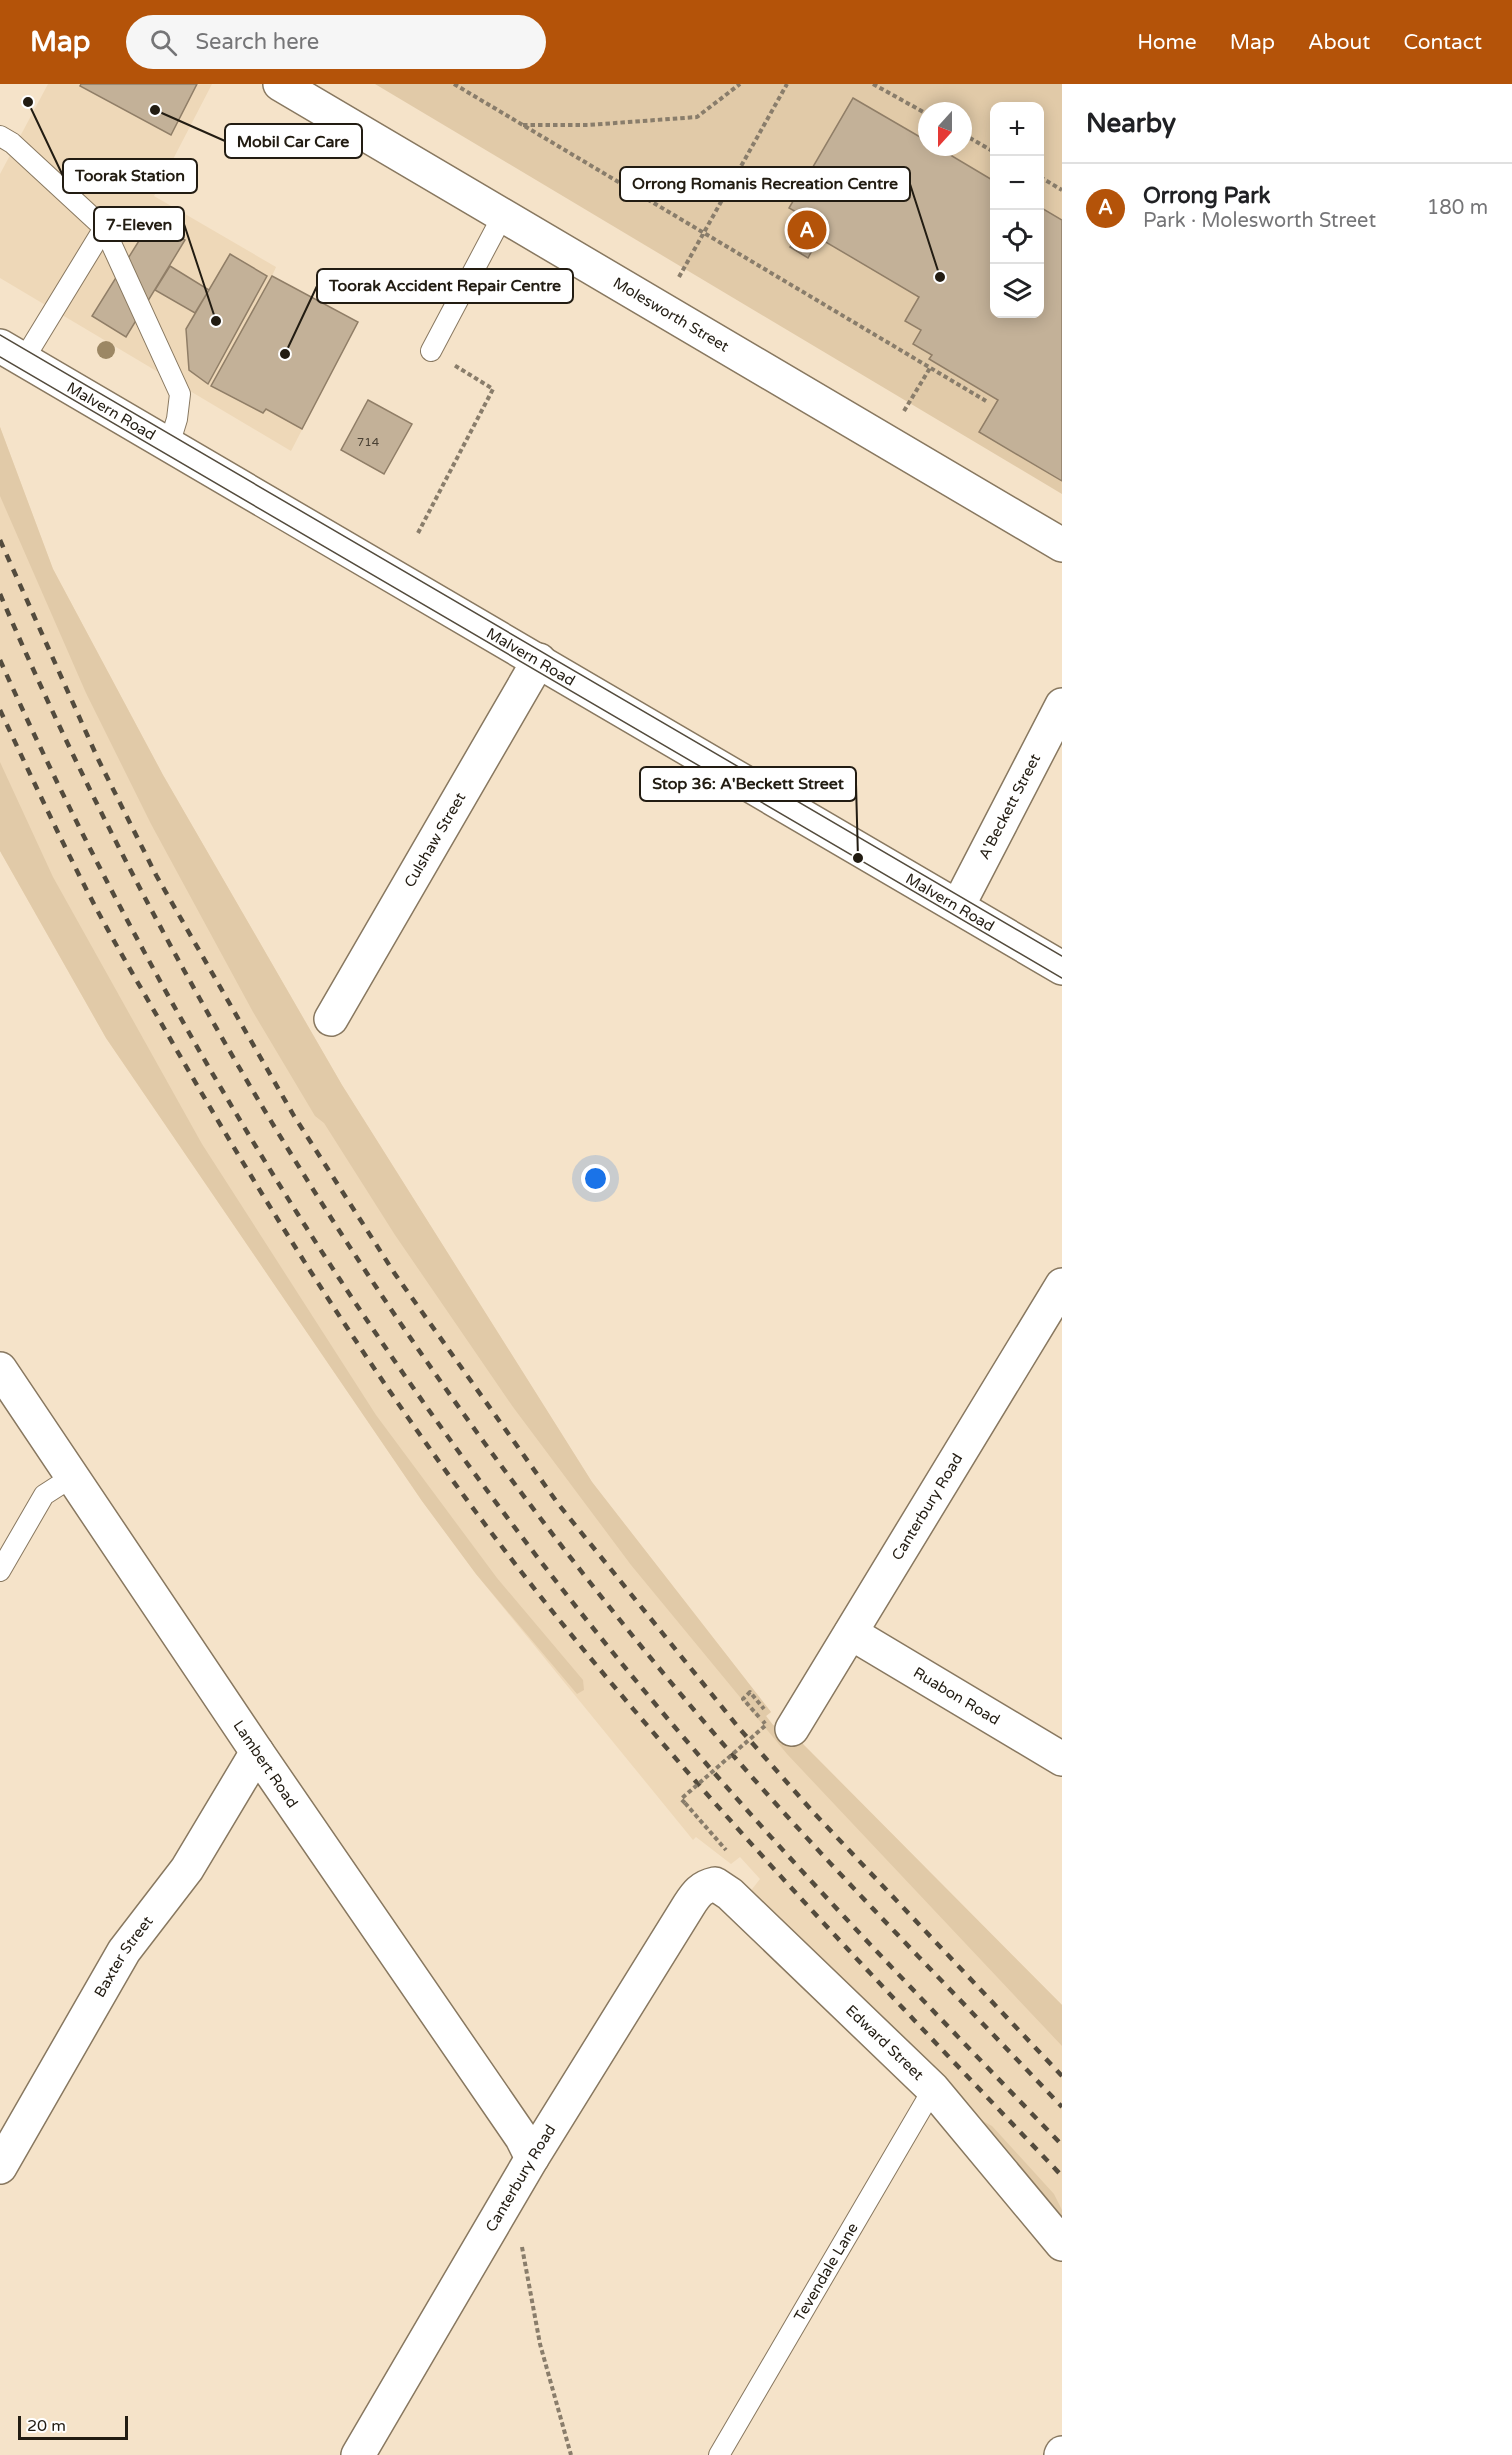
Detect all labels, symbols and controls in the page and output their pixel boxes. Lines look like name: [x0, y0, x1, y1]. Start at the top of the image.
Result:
search box: [126, 15, 546, 69]
text: Map: [30, 25, 90, 59]
icon: search: [147, 26, 180, 59]
text: Search here: [195, 29, 319, 55]
text: Home: [1137, 30, 1197, 55]
text: Map: [1230, 30, 1275, 55]
text: About: [1308, 30, 1370, 55]
text: Contact: [1403, 30, 1482, 55]
north arrow: [918, 102, 972, 156]
map controls: [990, 102, 1044, 318]
button: +: [990, 102, 1044, 156]
text: Nearby: [1086, 108, 1176, 139]
callout: Mobil Car Care: [225, 124, 362, 158]
text: Mobil Car Care: [237, 132, 349, 152]
button: −: [990, 156, 1044, 210]
callout: Toorak Station: [63, 159, 197, 193]
text: Toorak Station: [74, 166, 185, 186]
callout: Orrong Romanis Recreation Centre: [620, 167, 910, 201]
text: Orrong Romanis Recreation Centre: [632, 174, 898, 194]
text: Orrong Park: [1143, 183, 1271, 209]
text: A: [1098, 196, 1113, 220]
text: 180 m: [1427, 196, 1488, 220]
callout: 7-Eleven: [94, 207, 184, 241]
pin: A: [788, 208, 826, 252]
text: Park · Molesworth Street: [1143, 209, 1376, 233]
button: locate: [990, 210, 1044, 264]
text: 7-Eleven: [106, 215, 172, 235]
button: layers: [990, 264, 1044, 318]
callout: Toorak Accident Repair Centre: [317, 269, 573, 303]
street label: Molesworth Street: [610, 274, 732, 356]
text: Toorak Accident Repair Centre: [328, 276, 561, 296]
street label: Malvern Road: [64, 378, 159, 444]
house number: 714: [357, 435, 380, 449]
street label: Malvern Road: [483, 624, 578, 690]
street label: A'Beckett Street: [975, 751, 1044, 862]
callout: Stop 36: A'Beckett Street: [640, 767, 856, 801]
text: Stop 36: A'Beckett Street: [652, 774, 845, 794]
street label: Culshaw Street: [400, 789, 469, 890]
street label: Malvern Road: [903, 870, 998, 935]
your location: [581, 1164, 610, 1193]
street label: Canterbury Road: [888, 1450, 966, 1564]
street label: Ruabon Road: [910, 1663, 1003, 1729]
street label: Lambert Road: [229, 1717, 302, 1811]
street label: Baxter Street: [90, 1912, 157, 2000]
street label: Edward Street: [842, 2001, 927, 2084]
street label: Canterbury Road: [482, 2121, 560, 2235]
street label: Tevendale Lane: [790, 2220, 862, 2324]
scale bar: [18, 2413, 128, 2440]
text: 20 m: [27, 2416, 66, 2436]

